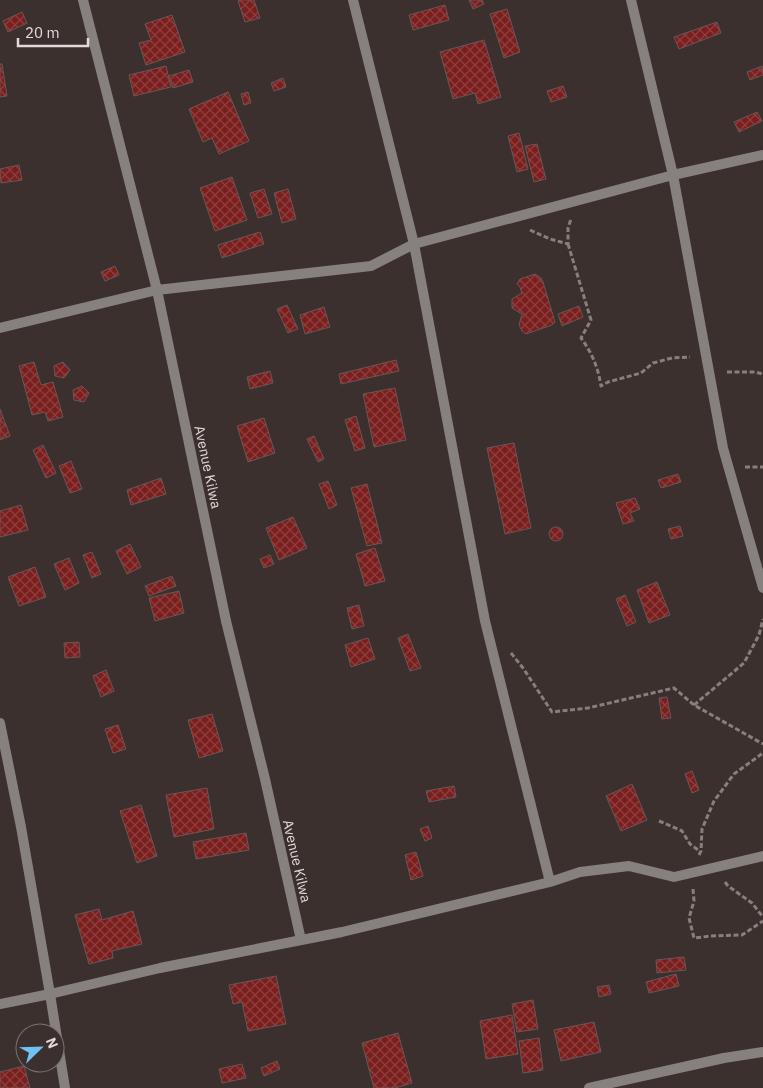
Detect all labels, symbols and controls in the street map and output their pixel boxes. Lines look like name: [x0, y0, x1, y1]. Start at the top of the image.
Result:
scale bar: [18, 15, 88, 47]
text: 20 m: [25, 23, 60, 42]
street label: Avenue Kilwa: [190, 424, 226, 511]
street label: Avenue Kilwa: [279, 818, 315, 905]
north arrow: [15, 1023, 65, 1073]
text: N: [42, 1035, 62, 1051]

